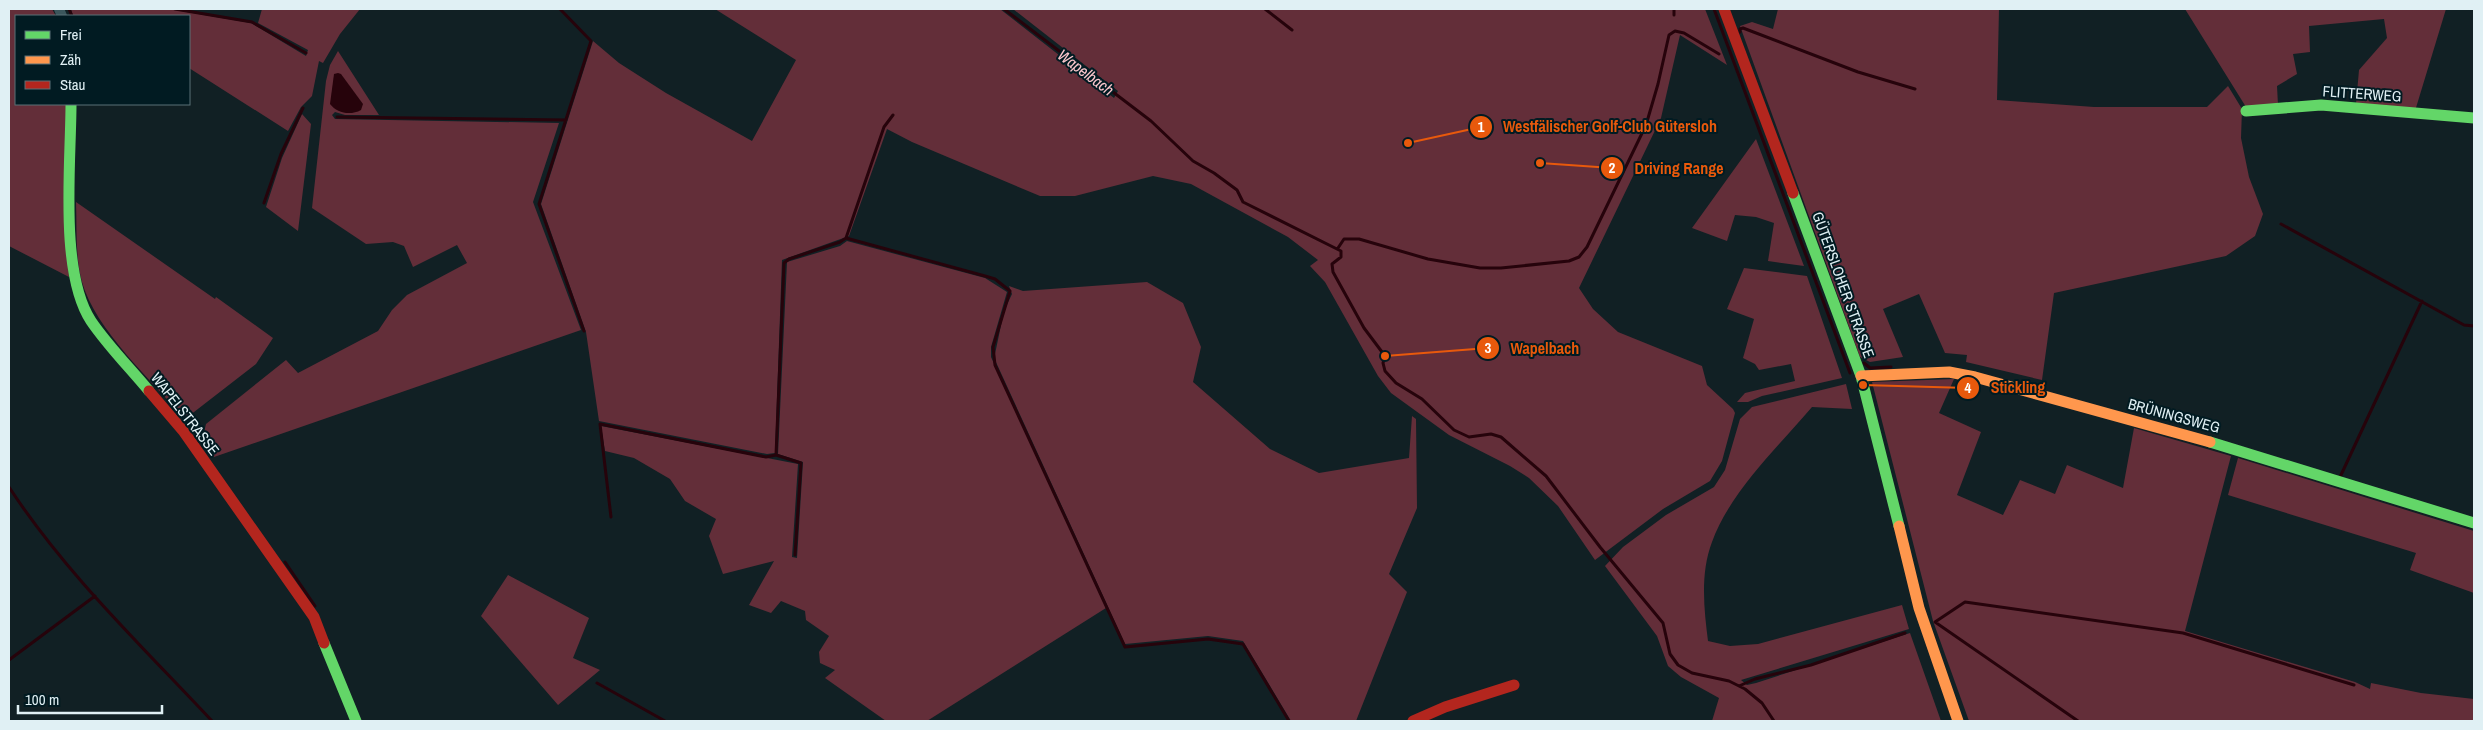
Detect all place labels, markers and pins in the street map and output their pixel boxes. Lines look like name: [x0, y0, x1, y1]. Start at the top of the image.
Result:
callout: Westfälischer Golf-Club Gütersloh: [1468, 111, 1727, 142]
callout: Driving Range: [1600, 153, 1734, 184]
callout: Wapelbach: [1476, 333, 1590, 364]
callout: Stickling: [1956, 372, 2056, 403]

